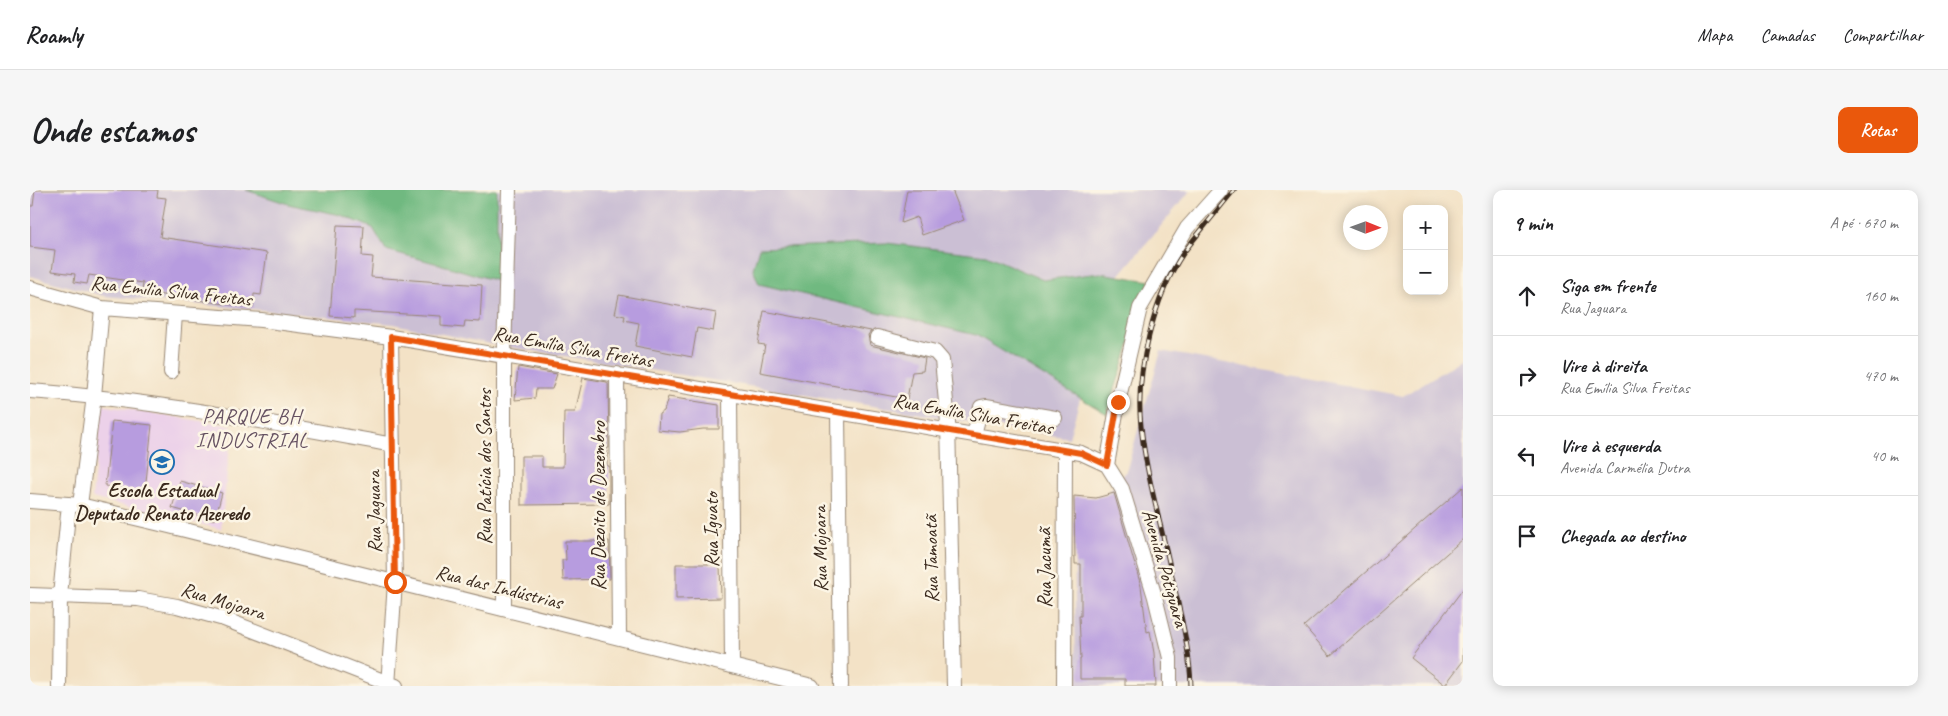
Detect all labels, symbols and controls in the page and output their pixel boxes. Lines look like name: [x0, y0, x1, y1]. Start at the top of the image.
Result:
text: Roamly: [25, 20, 82, 50]
text: Mapa: [1698, 24, 1732, 46]
text: Camadas: [1760, 24, 1815, 46]
text: Compartilhar: [1843, 24, 1923, 46]
button: Rotas: [1838, 107, 1918, 153]
text: Onde estamos: [30, 108, 195, 153]
north arrow: [1343, 205, 1388, 250]
map controls: [1403, 205, 1448, 295]
button: +: [1403, 205, 1448, 250]
text: 9 min: [1513, 210, 1553, 236]
text: A pé · 670 m: [1830, 213, 1898, 233]
button: −: [1403, 250, 1448, 295]
street label: Rua Emília Silva Freitas: [89, 270, 255, 312]
text: Siga em frente: [1560, 274, 1656, 298]
icon: ahead: [1513, 282, 1541, 310]
text: 160 m: [1864, 286, 1898, 306]
text: Rua Jaguara: [1560, 298, 1626, 318]
street label: Rua Emília Silva Freitas: [491, 321, 657, 374]
text: Vire à direita: [1560, 354, 1647, 378]
icon: right: [1513, 362, 1541, 390]
text: 470 m: [1864, 366, 1898, 386]
text: Rua Emília Silva Freitas: [1560, 378, 1689, 398]
street label: Rua Patícia dos Santos: [472, 387, 497, 545]
street label: Rua Emília Silva Freitas: [891, 388, 1057, 441]
route end: [1107, 391, 1130, 414]
district label: PARQUE BH INDUSTRIAL: [196, 403, 308, 453]
street label: Rua Dezoito de Dezembro: [586, 420, 611, 591]
text: Vire à esquerda: [1560, 434, 1660, 458]
icon: left: [1513, 442, 1541, 470]
text: 40 m: [1871, 446, 1898, 466]
school or university icon: Escola Estadual Deputado Renato Azeredo: [149, 449, 175, 475]
text: Avenida Carmélia Dutra: [1560, 458, 1690, 478]
street label: Rua Jaguara: [361, 469, 387, 554]
place label: Escola Estadual Deputado Renato Azeredo: [75, 478, 251, 526]
street label: Rua Iguato: [699, 491, 724, 568]
street label: Rua Mojoara: [807, 504, 833, 592]
street label: Avenida Potiguara: [1136, 506, 1194, 632]
street label: Rua Tamoatã: [918, 513, 944, 603]
icon: arrive: [1513, 522, 1541, 550]
text: Chegada ao destino: [1560, 524, 1686, 548]
street label: Rua Jacumã: [1032, 526, 1057, 608]
street label: Rua das Indústrias: [433, 559, 567, 615]
route start: [384, 571, 407, 594]
street label: Rua Mojoara: [178, 576, 270, 626]

